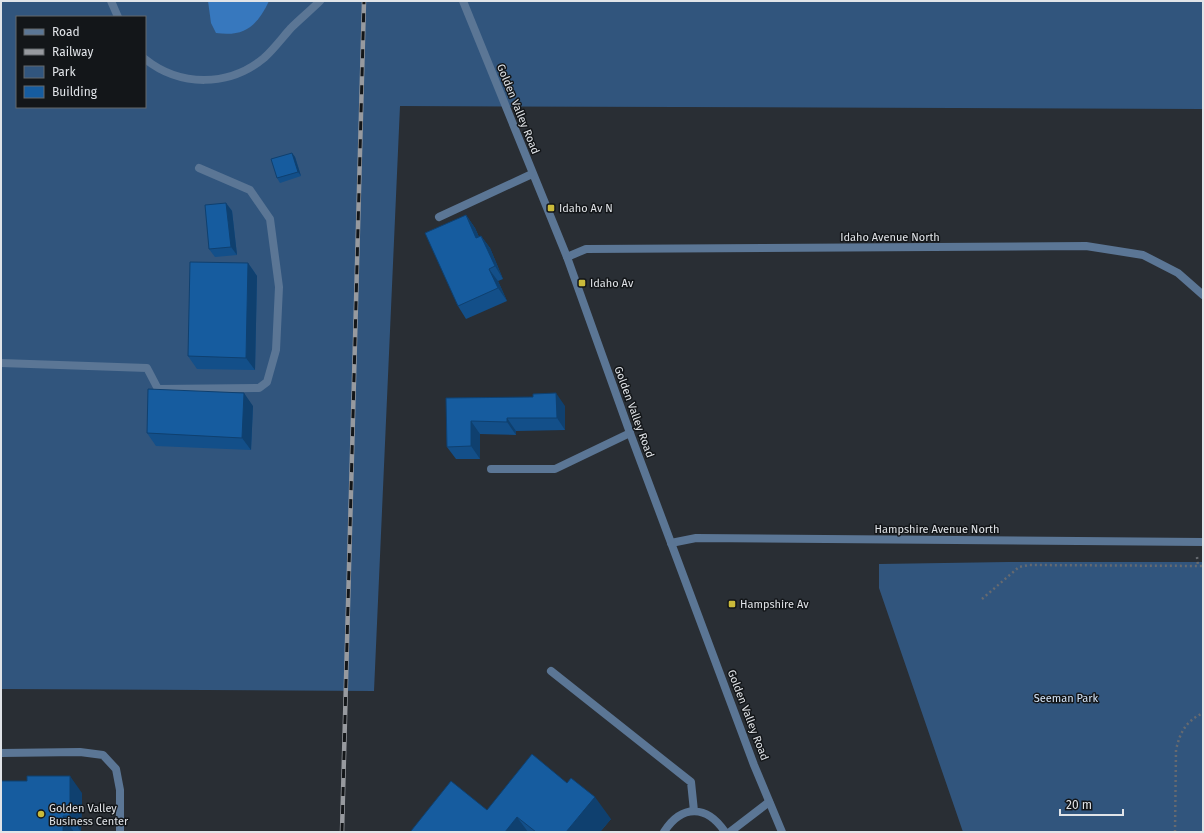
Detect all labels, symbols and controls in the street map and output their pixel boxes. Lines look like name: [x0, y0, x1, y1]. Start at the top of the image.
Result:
legend: [16, 16, 146, 108]
text: Road: [52, 25, 80, 39]
text: Railway: [52, 45, 93, 59]
street label: Golden Valley Road: [494, 62, 542, 156]
text: Park: [52, 65, 76, 79]
text: Building: [52, 85, 98, 99]
place label: Idaho Av N: [559, 202, 613, 215]
marker: Idaho Av N: [546, 203, 556, 213]
street label: Idaho Avenue North: [840, 231, 940, 244]
place label: Idaho Av: [590, 277, 634, 290]
marker: Idaho Av: [577, 278, 587, 288]
street label: Golden Valley Road: [611, 365, 657, 459]
street label: Hampshire Avenue North: [875, 523, 999, 536]
place label: Hampshire Av: [740, 598, 809, 611]
marker: Hampshire Av: [727, 599, 737, 609]
street label: Golden Valley Road: [725, 668, 771, 762]
park label: Seeman Park: [1034, 692, 1099, 705]
scale bar: [1060, 791, 1123, 817]
text: 20 m: [1066, 798, 1092, 812]
place label: Golden Valley Business Center: [49, 802, 129, 828]
marker: Golden Valley Business Center: [36, 809, 46, 819]

